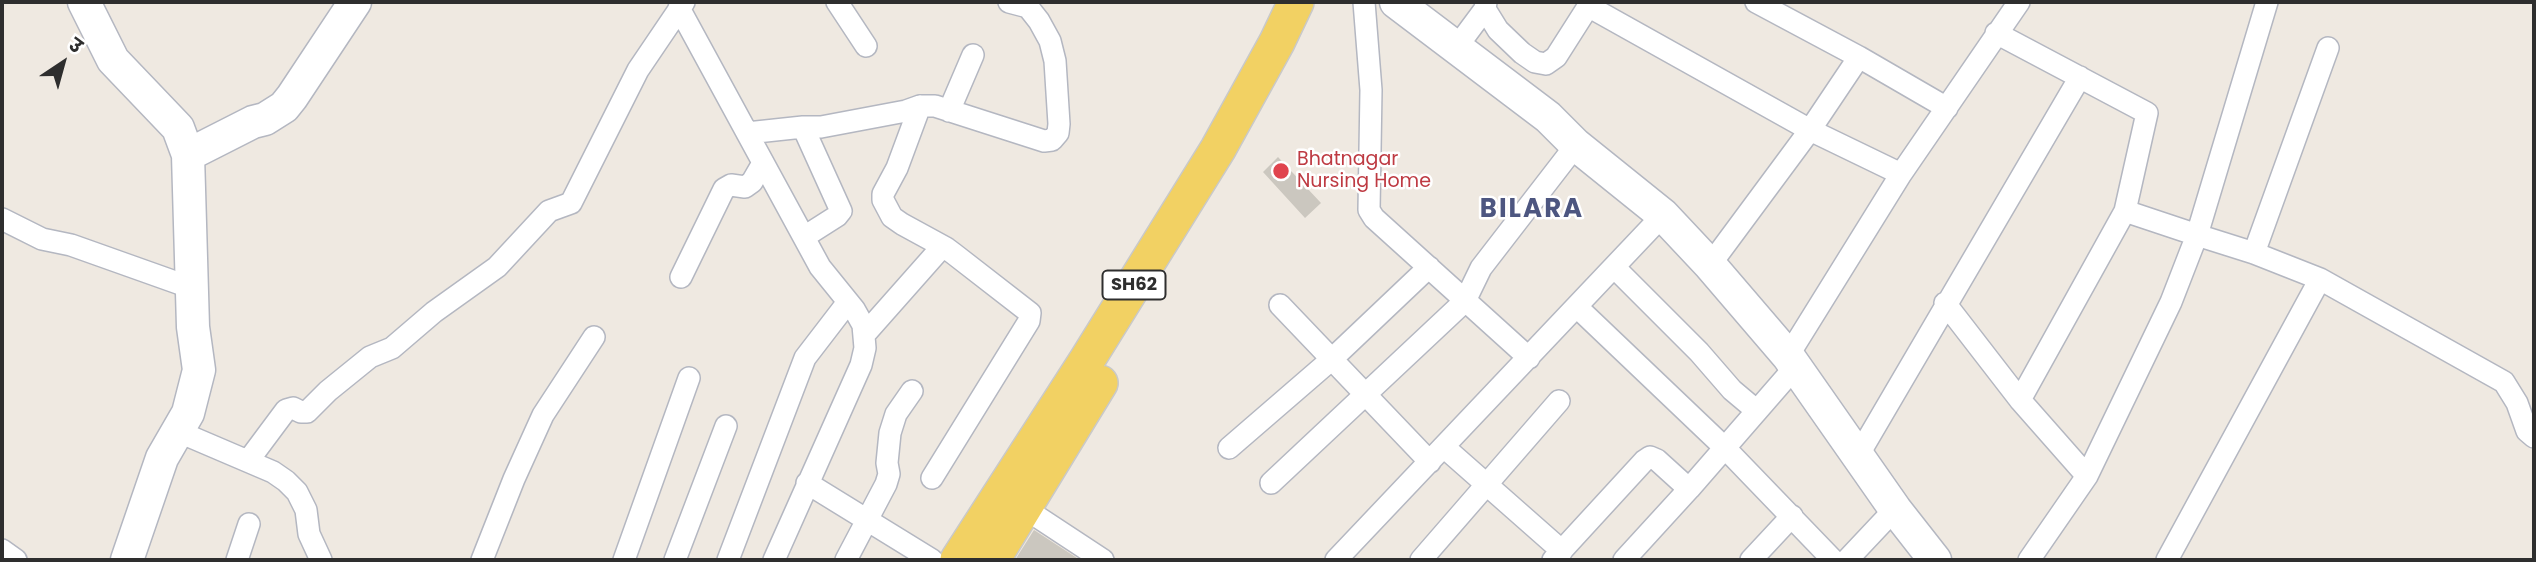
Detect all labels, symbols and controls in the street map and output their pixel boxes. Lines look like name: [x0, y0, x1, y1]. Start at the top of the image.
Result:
north arrow: [28, 28, 98, 98]
text: उ: [63, 32, 88, 60]
place label: Bhatnagar Nursing Home: [1297, 149, 1431, 193]
marker: Bhatnagar Nursing Home: [1271, 161, 1291, 181]
district label: BILARA: [1481, 194, 1583, 226]
road number: SH62: [1102, 270, 1166, 300]

